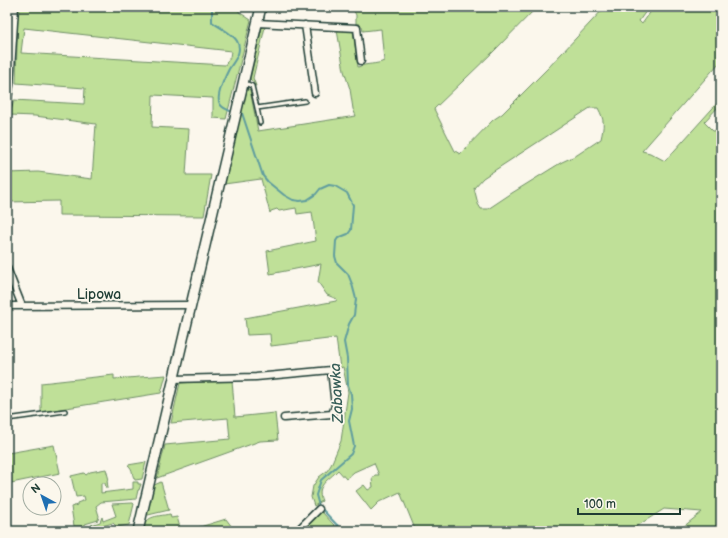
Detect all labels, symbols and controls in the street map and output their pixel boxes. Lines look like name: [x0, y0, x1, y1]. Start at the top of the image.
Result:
street label: Lipowa: [77, 286, 121, 303]
water label: Zabawka: [326, 363, 348, 424]
north arrow: [22, 476, 62, 516]
text: N: [29, 481, 43, 496]
scale bar: [578, 490, 680, 516]
text: 100 m: [584, 497, 616, 512]

